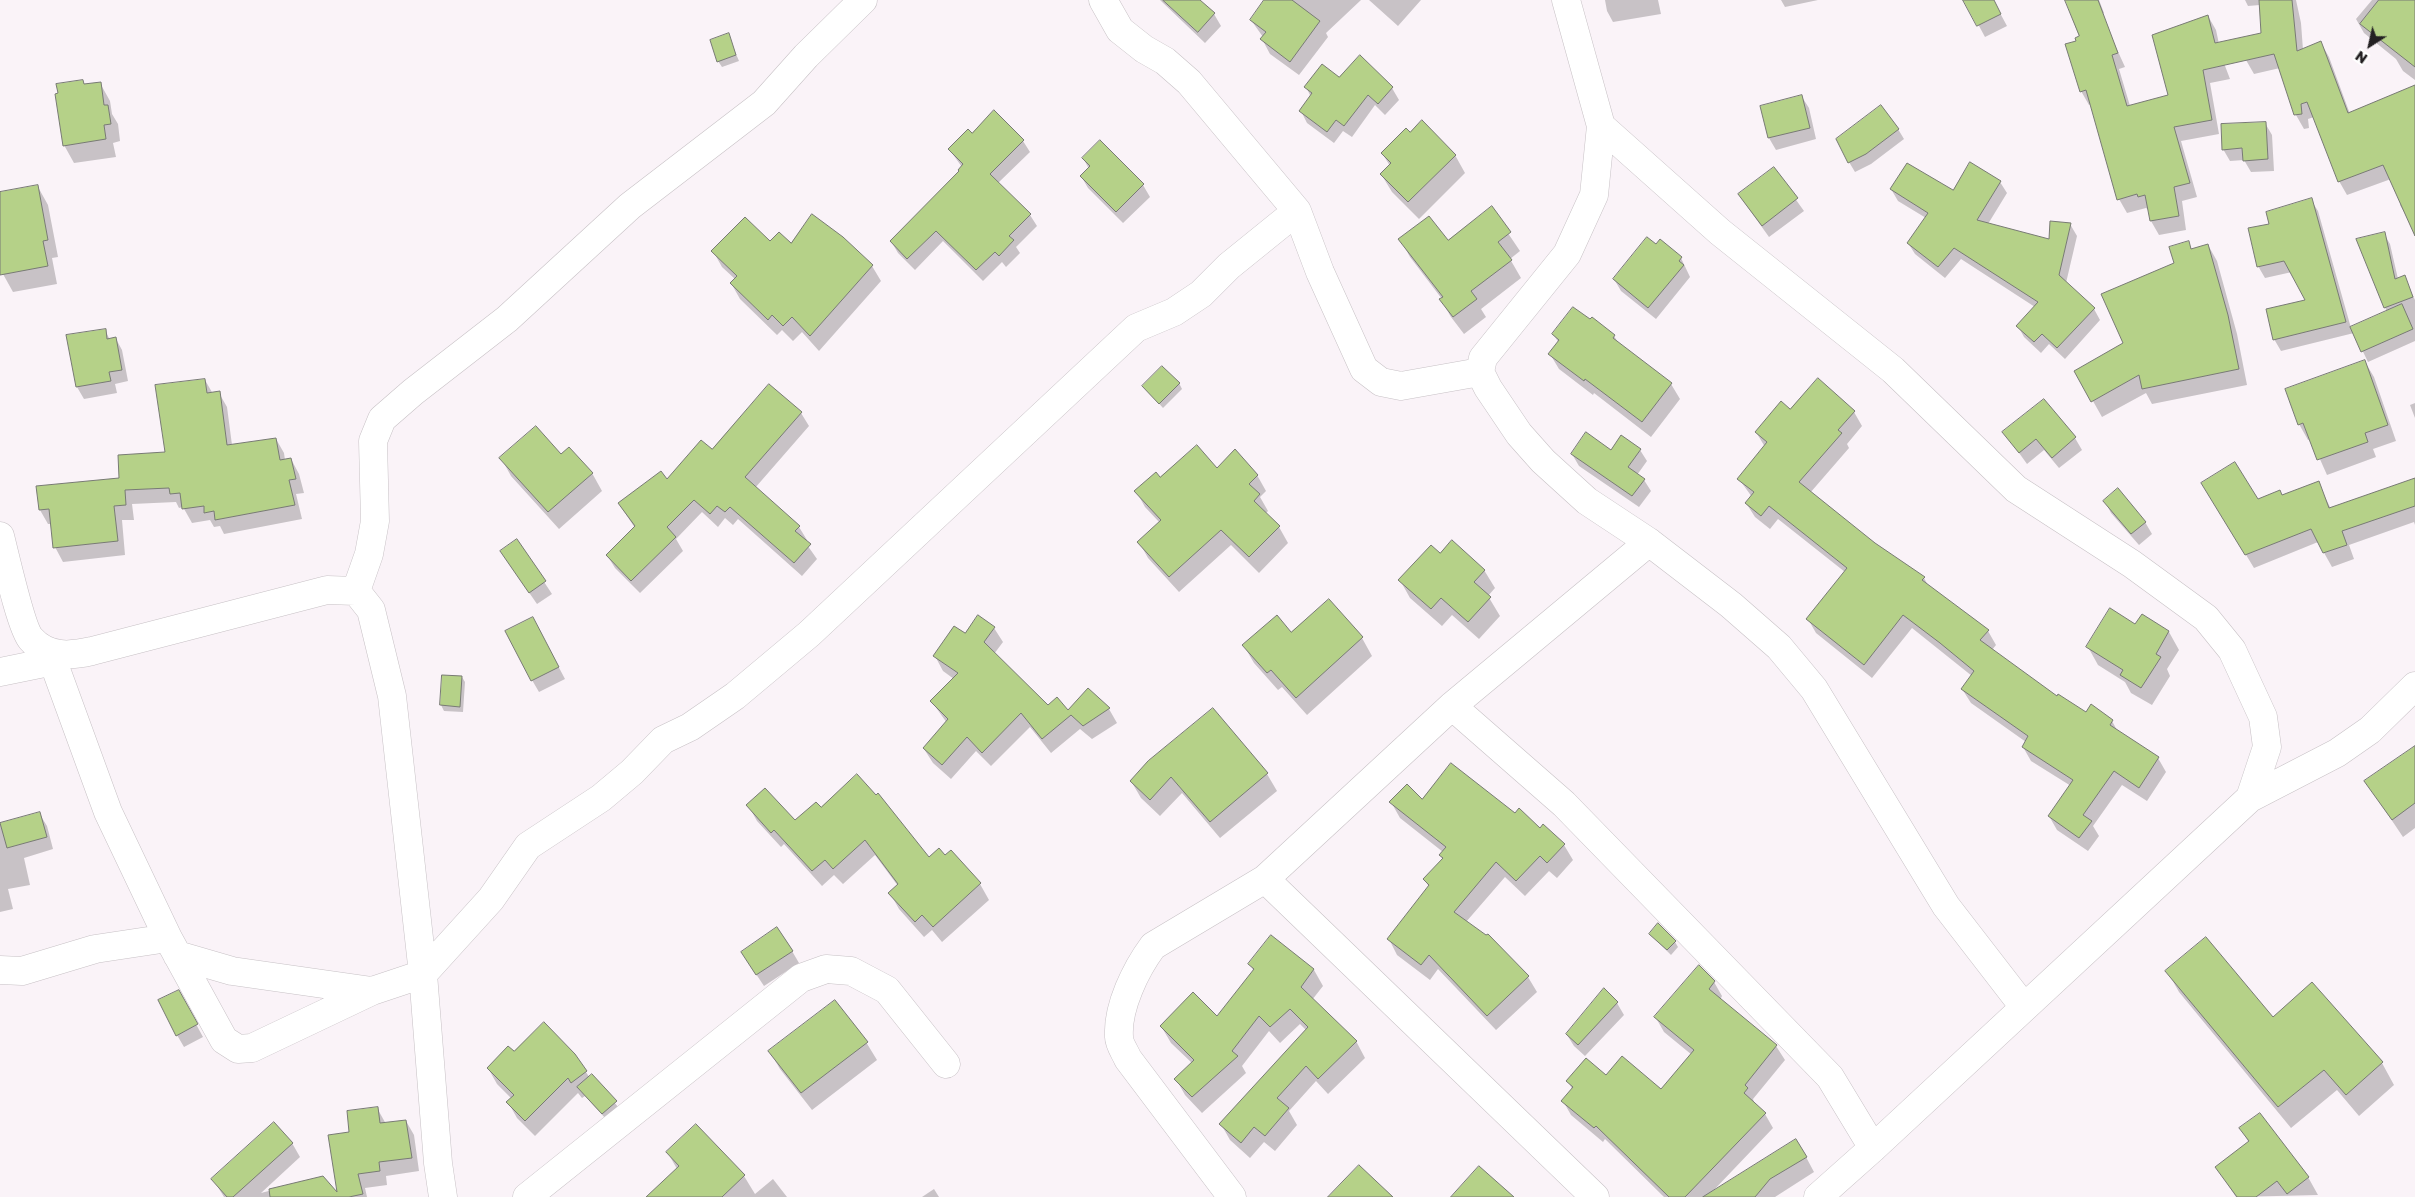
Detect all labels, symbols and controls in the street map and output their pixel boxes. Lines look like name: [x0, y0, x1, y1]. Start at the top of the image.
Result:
north arrow: [2345, 20, 2395, 70]
text: N: [2352, 48, 2370, 68]

